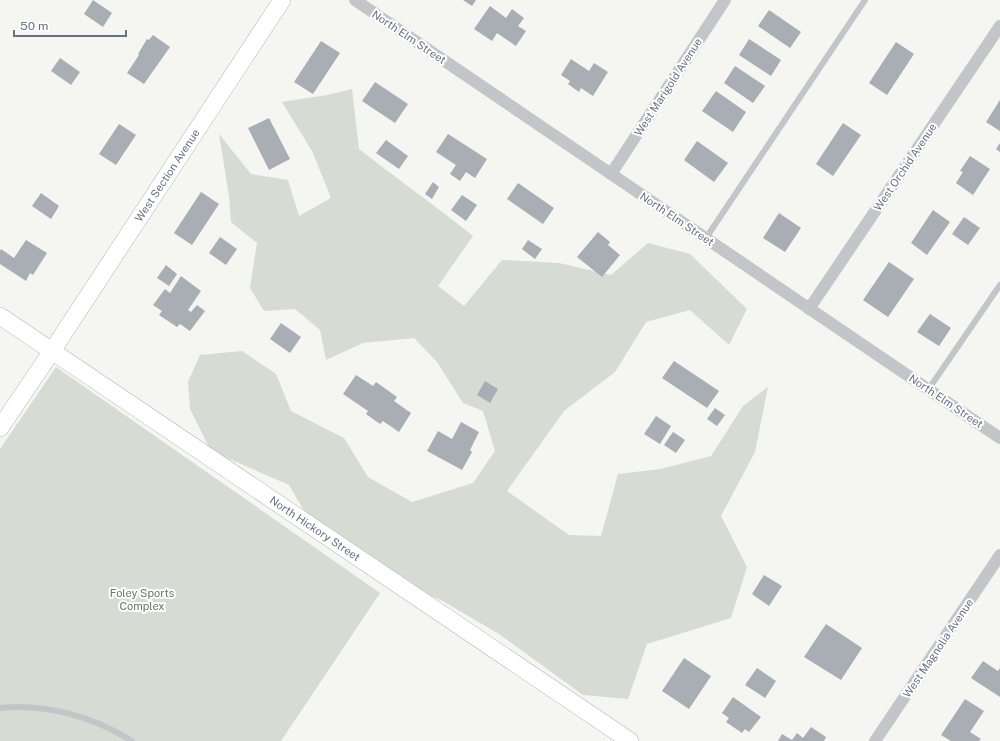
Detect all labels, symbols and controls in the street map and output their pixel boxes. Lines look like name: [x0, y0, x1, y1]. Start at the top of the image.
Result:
street label: North Elm Street: [370, 8, 448, 66]
scale bar: [14, 12, 126, 38]
text: 50 m: [20, 19, 48, 33]
street label: West Marigold Avenue: [632, 36, 704, 138]
street label: West Orchid Avenue: [871, 121, 939, 213]
street label: West Section Avenue: [133, 127, 202, 224]
street label: North Elm Street: [638, 190, 716, 248]
street label: North Elm Street: [907, 372, 985, 430]
street label: North Hickory Street: [268, 494, 362, 563]
park label: Foley Sports Complex: [110, 587, 175, 612]
street label: West Magnolia Avenue: [901, 596, 975, 700]

